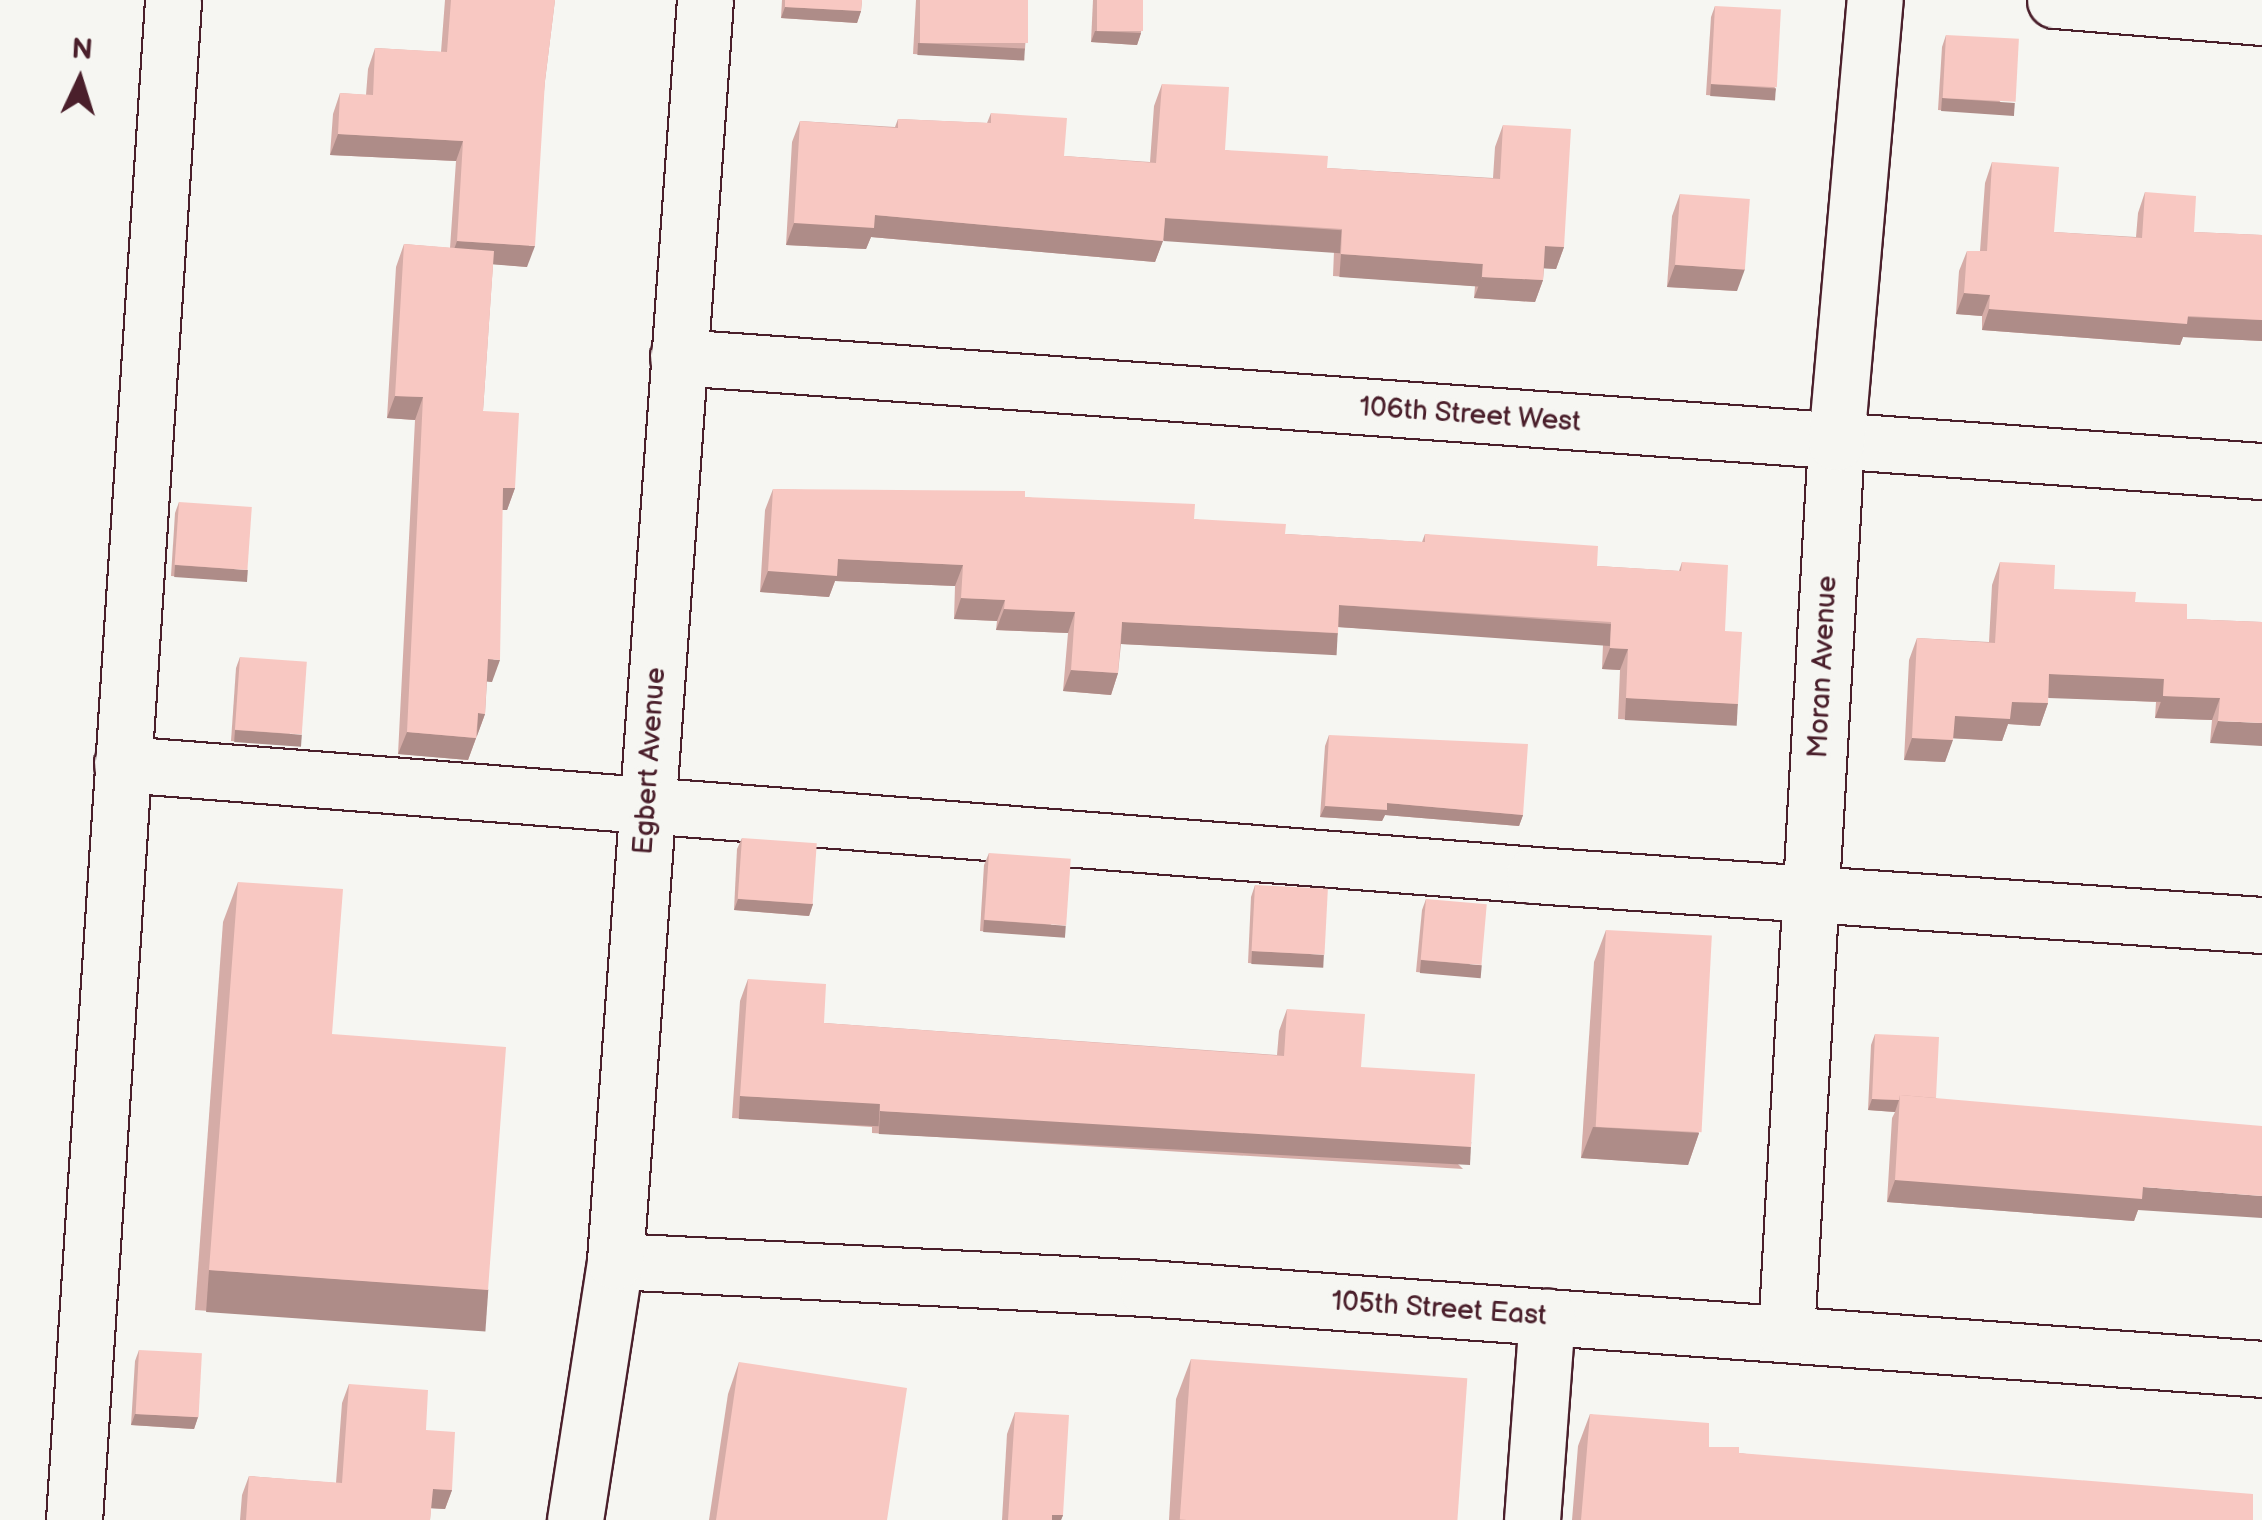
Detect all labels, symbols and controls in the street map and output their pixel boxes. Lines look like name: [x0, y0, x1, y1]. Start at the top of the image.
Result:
north arrow: [30, 30, 130, 130]
text: N: [70, 32, 94, 67]
street label: 106th Street West: [1357, 390, 1583, 440]
street label: Moran Avenue: [1801, 575, 1845, 759]
street label: Egbert Avenue: [627, 666, 673, 856]
street label: 105th Street East: [1330, 1285, 1548, 1333]

